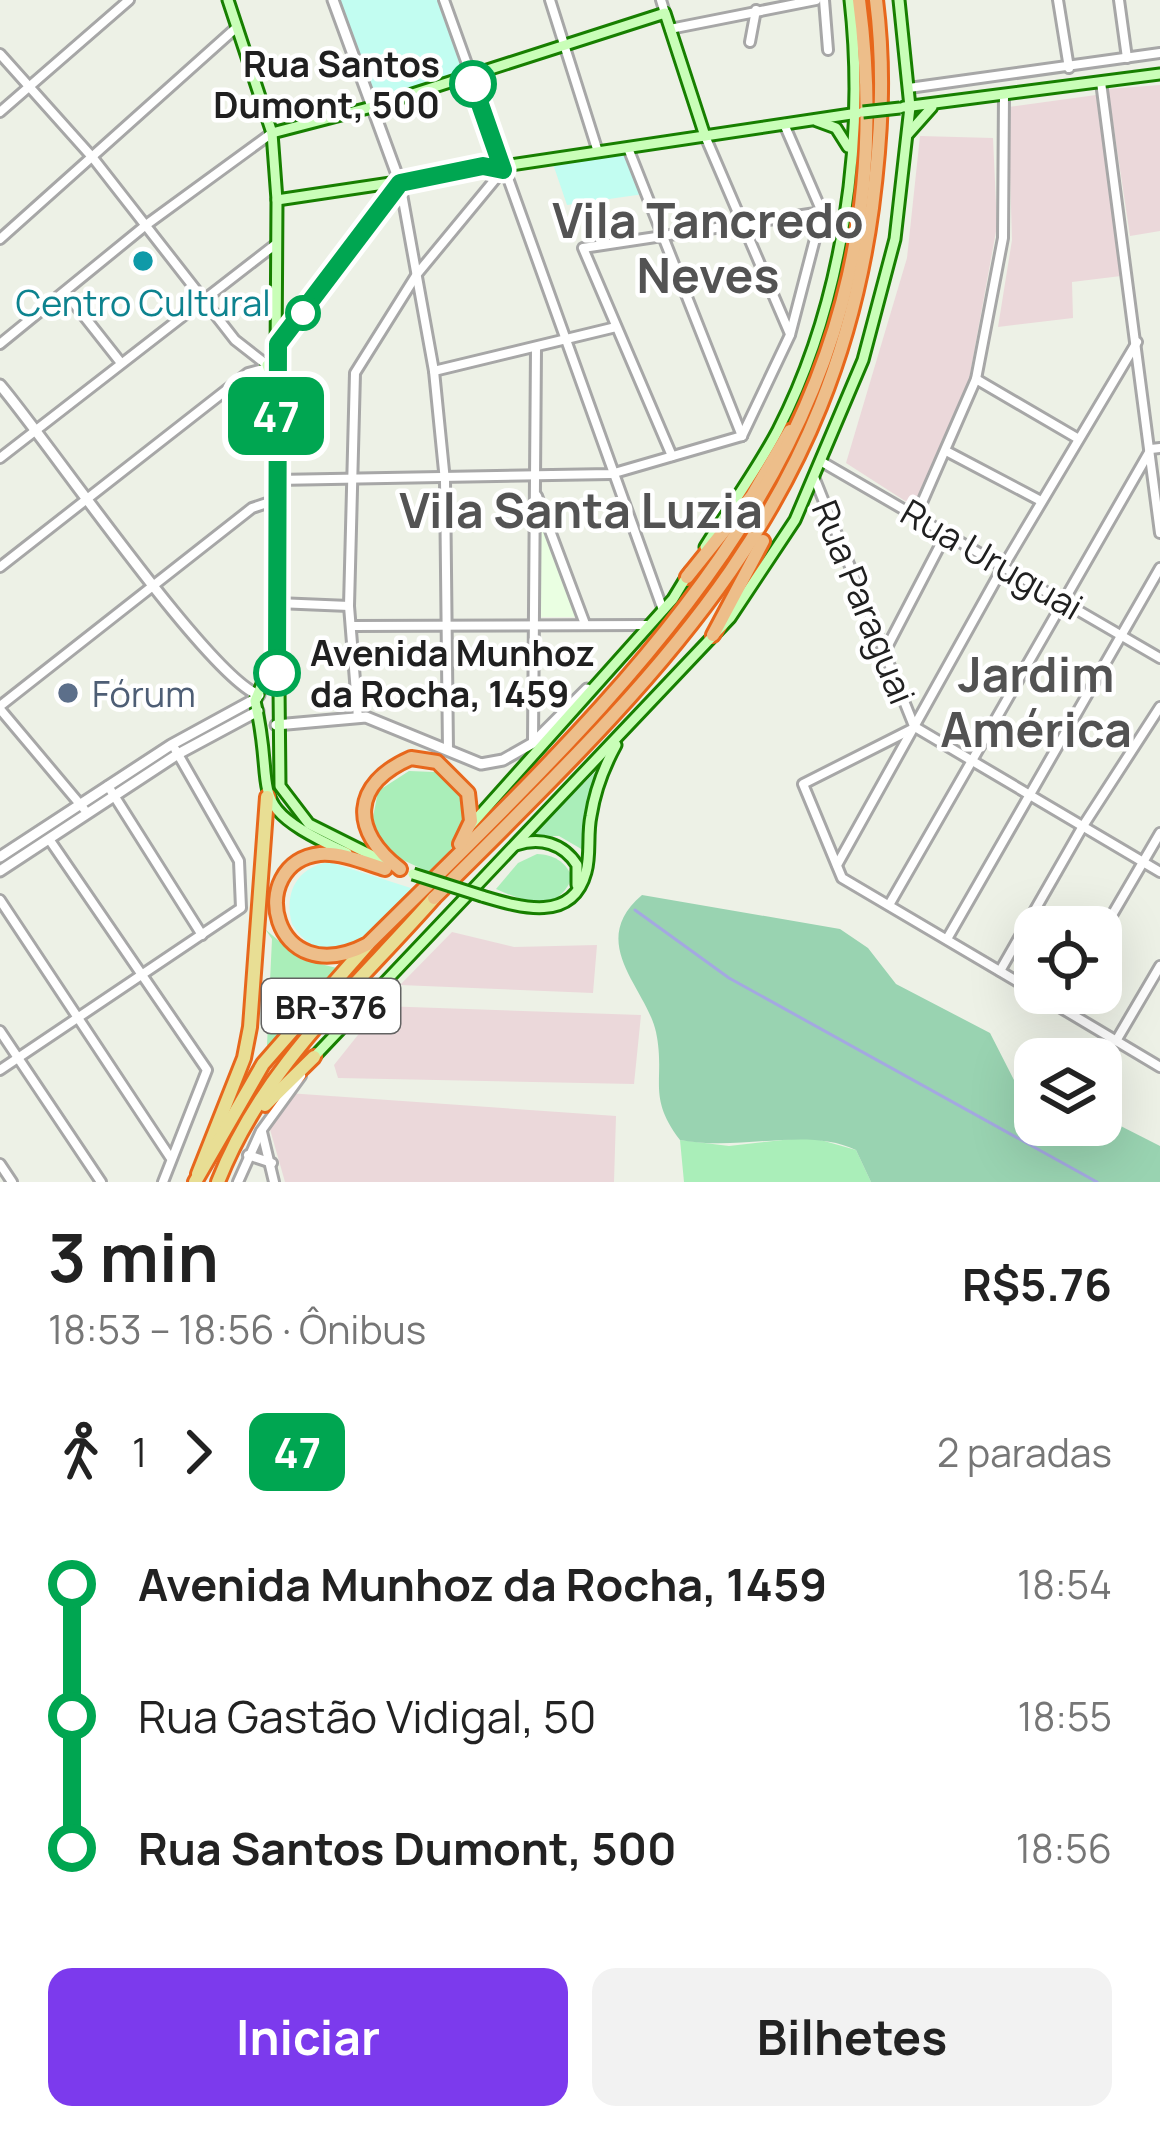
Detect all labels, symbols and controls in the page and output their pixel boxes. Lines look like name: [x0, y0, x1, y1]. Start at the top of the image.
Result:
place label: Rua Santos Dumont, 500: [213, 39, 440, 129]
marker: Rua Santos Dumont, 500: [451, 62, 495, 106]
district label: Vila Tancredo Neves: [552, 187, 864, 307]
marker: Centro Cultural: [130, 248, 156, 274]
place label: Centro Cultural: [15, 278, 271, 327]
unlabelled marker: [287, 297, 319, 329]
line badge: 47: [222, 377, 330, 455]
text: 47: [252, 387, 300, 445]
district label: Vila Santa Luzia: [399, 477, 763, 542]
street label: Rua Uruguai: [892, 487, 1092, 631]
street label: Rua Paraguai: [801, 493, 927, 711]
place label: Avenida Munhoz da Rocha, 1459: [310, 628, 595, 718]
district label: Jardim América: [940, 641, 1132, 761]
marker: Avenida Munhoz da Rocha, 1459: [255, 651, 299, 695]
place label: Fórum: [92, 669, 196, 718]
marker: Fórum: [55, 680, 81, 706]
map controls: [1014, 906, 1122, 1146]
button: locate: [1014, 906, 1122, 1014]
road number: BR-376: [262, 979, 400, 1033]
button: layers: [1014, 1038, 1122, 1146]
text: 3 min: [48, 1212, 219, 1302]
text: R$5.76: [962, 1253, 1112, 1315]
text: 18:53 – 18:56 · Ônibus: [48, 1302, 426, 1356]
icon: walk: [48, 1419, 114, 1485]
icon: forward: [165, 1419, 231, 1485]
text: 47: [273, 1423, 321, 1481]
text: 1: [132, 1425, 147, 1479]
text: 2 paradas: [937, 1425, 1112, 1479]
text: Avenida Munhoz da Rocha, 1459: [138, 1553, 827, 1615]
text: 18:54: [1017, 1557, 1112, 1611]
text: Rua Gastão Vidigal, 50: [138, 1685, 597, 1747]
text: 18:55: [1017, 1689, 1112, 1743]
text: Rua Santos Dumont, 500: [138, 1817, 677, 1879]
text: 18:56: [1016, 1821, 1112, 1875]
button: Iniciar: [48, 1968, 568, 2106]
button: Bilhetes: [592, 1968, 1112, 2106]

